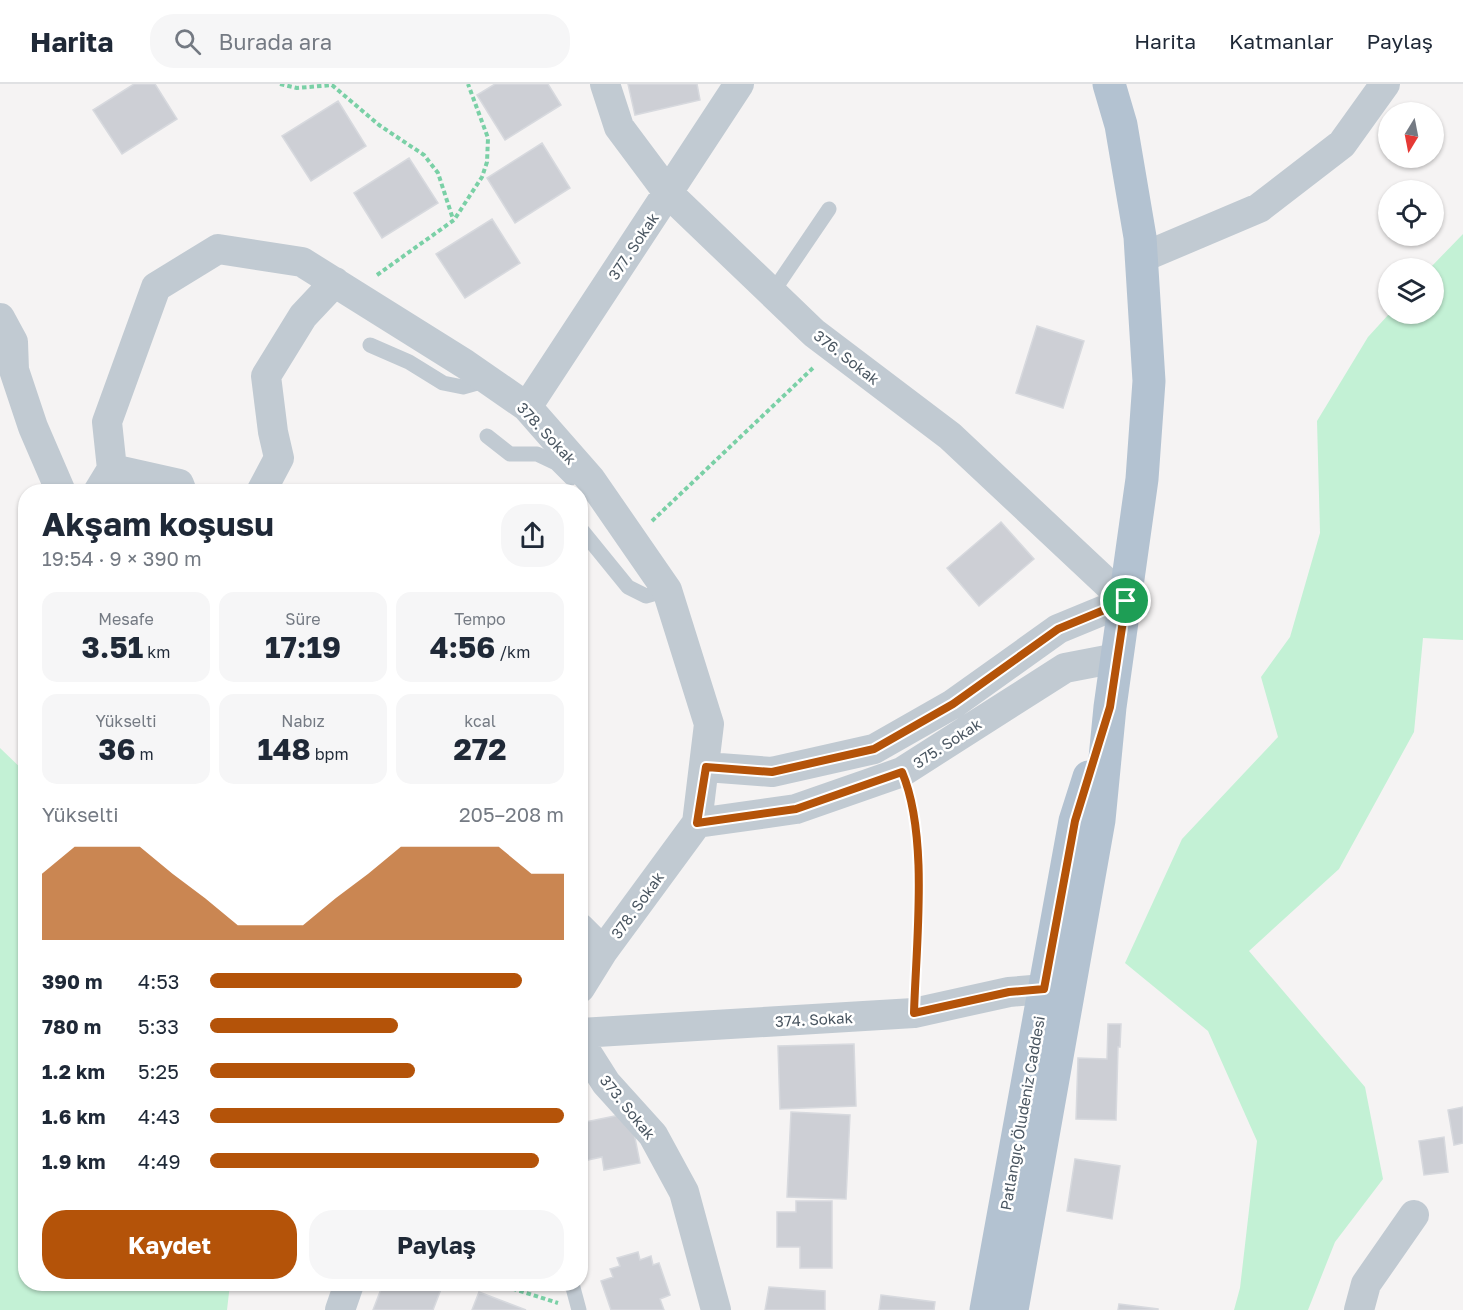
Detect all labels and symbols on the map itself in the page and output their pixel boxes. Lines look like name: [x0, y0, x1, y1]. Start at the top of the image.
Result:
north arrow: [1378, 102, 1444, 168]
street label: 377. Sokak: [604, 209, 662, 283]
street label: 376. Sokak: [811, 326, 884, 388]
street label: 378. Sokak: [514, 398, 581, 468]
pin: [1100, 575, 1151, 626]
street label: 375. Sokak: [910, 714, 985, 772]
street label: 378. Sokak: [607, 868, 668, 942]
street label: 374. Sokak: [775, 1008, 854, 1030]
street label: Patlangıç Öludeniz Caddesi: [996, 1014, 1048, 1212]
street label: 373. Sokak: [597, 1071, 660, 1143]

